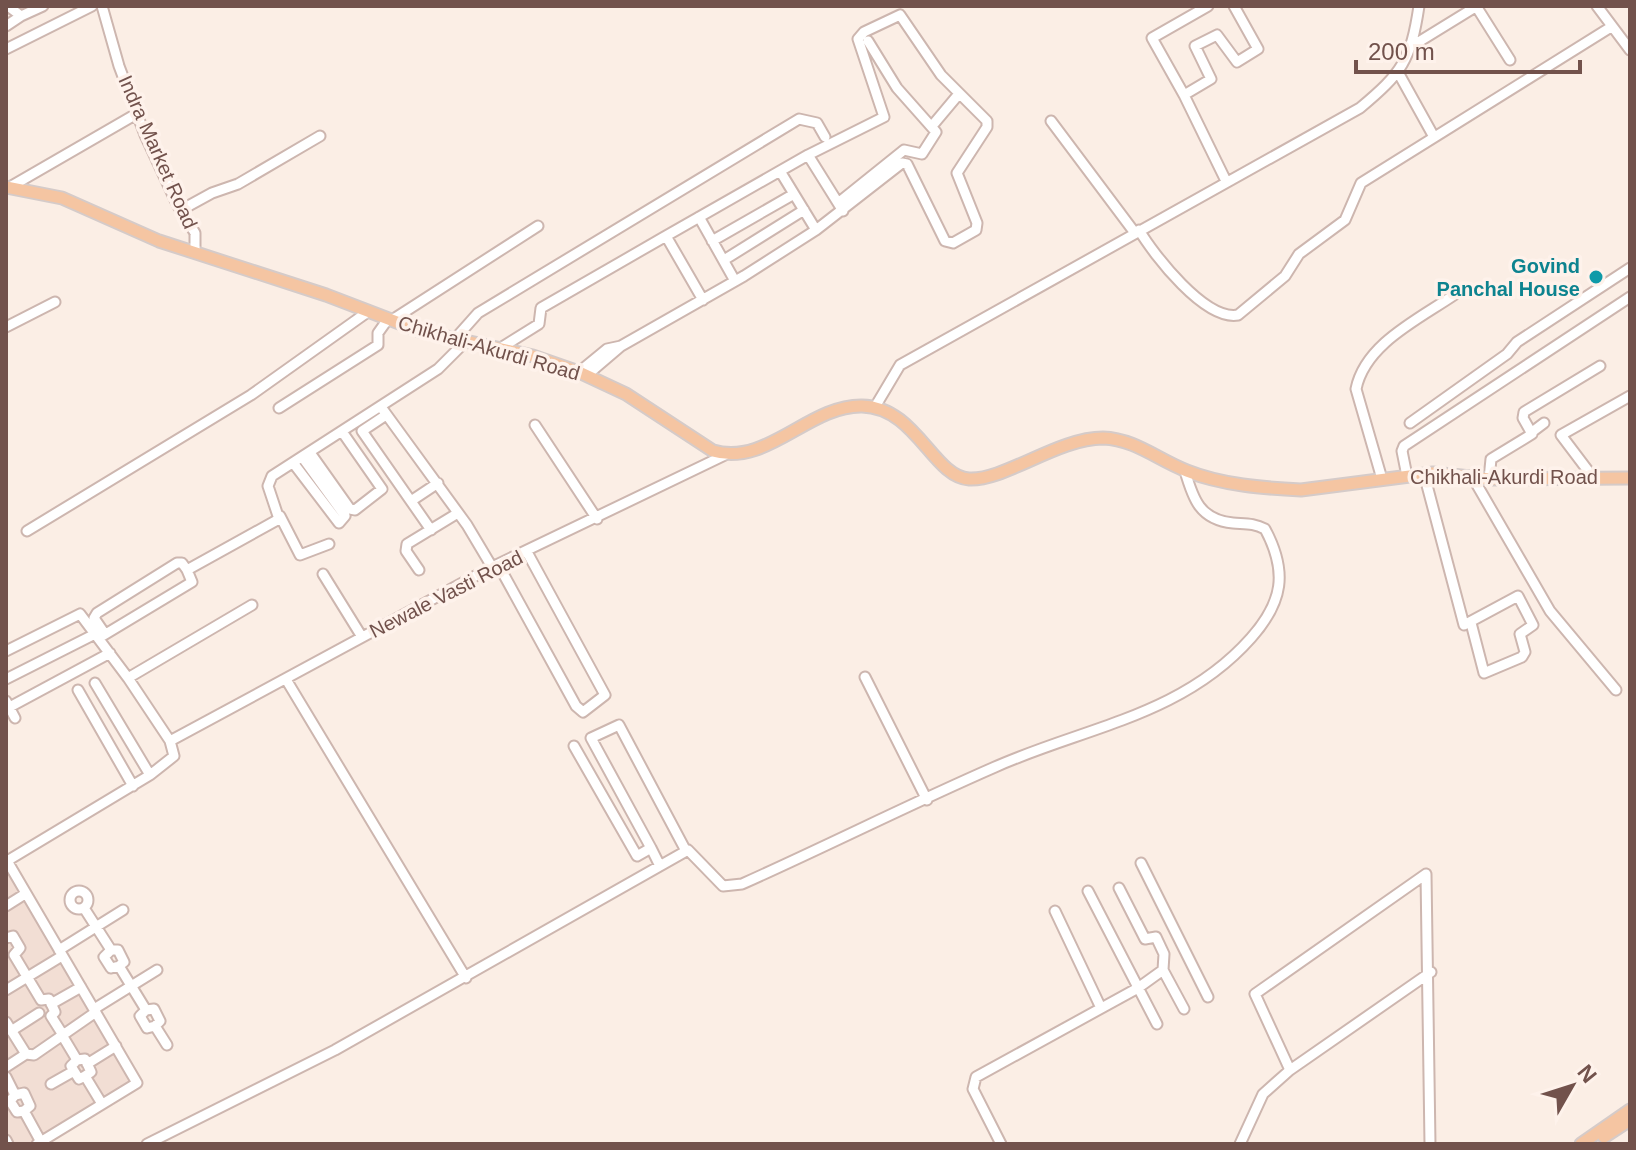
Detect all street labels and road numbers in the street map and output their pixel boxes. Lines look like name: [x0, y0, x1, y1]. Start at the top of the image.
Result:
street label: Indra Market Road: [114, 72, 202, 232]
street label: Chikhali-Akurdi Road: [396, 312, 582, 384]
street label: Chikhali-Akurdi Road: [1410, 466, 1598, 488]
street label: Newale Vasti Road: [366, 546, 526, 642]

